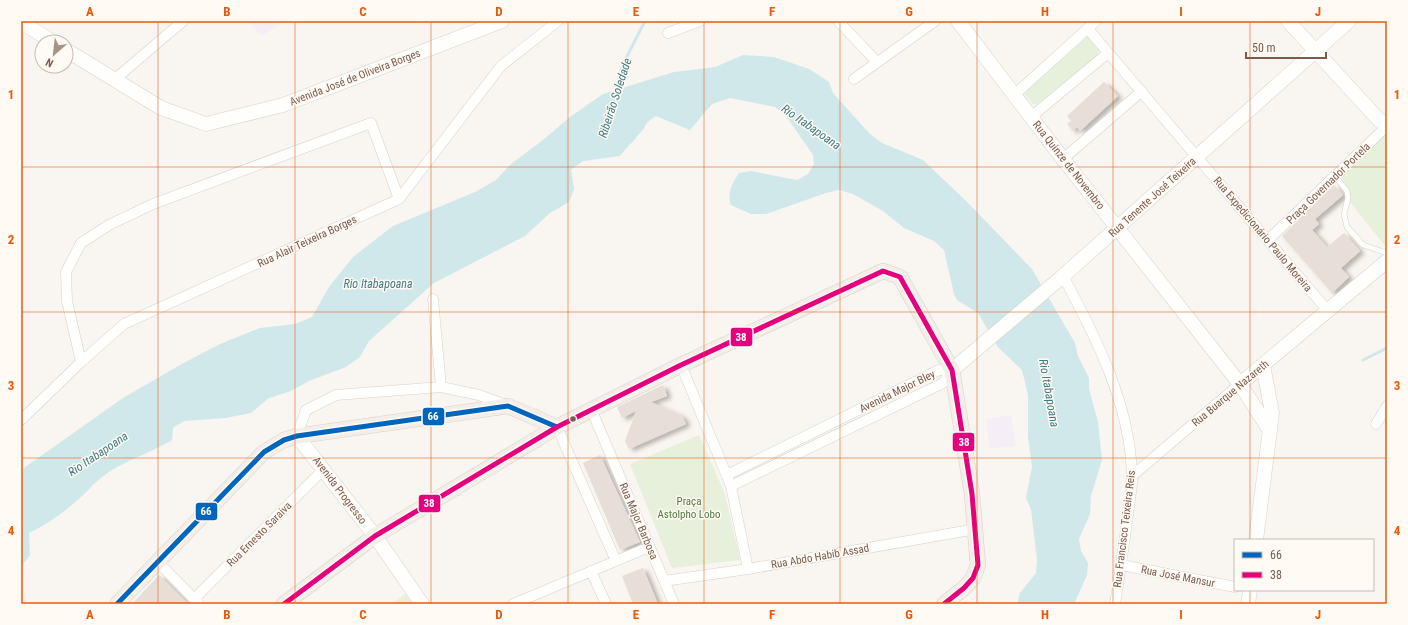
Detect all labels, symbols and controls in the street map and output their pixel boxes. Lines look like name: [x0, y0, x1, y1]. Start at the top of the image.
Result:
text: A: [86, 4, 94, 19]
text: B: [223, 4, 231, 19]
text: C: [359, 4, 367, 19]
text: D: [495, 4, 503, 19]
text: E: [633, 4, 640, 19]
text: F: [769, 4, 775, 19]
text: G: [905, 4, 913, 19]
text: H: [1041, 4, 1049, 19]
text: I: [1179, 4, 1183, 19]
text: J: [1315, 4, 1321, 19]
north arrow: [34, 34, 74, 74]
scale bar: [1246, 34, 1326, 60]
text: 50 m: [1252, 41, 1276, 55]
street label: Avenida José de Oliveira Borges: [288, 47, 422, 108]
text: N: [43, 55, 56, 70]
water label: Ribeirão Soledade: [596, 56, 635, 140]
text: 1: [8, 87, 14, 102]
text: 1: [1394, 87, 1400, 102]
water label: Rio Itabapoana: [779, 101, 843, 153]
street label: Rua Quinze de Novembro: [1030, 118, 1108, 213]
street label: Praça Governador Portela: [1284, 140, 1373, 227]
street label: Rua Tenente José Teixeira: [1106, 155, 1199, 240]
street label: Rua Expedicionário Paulo Moreira: [1211, 174, 1314, 294]
street label: Rua Alair Teixeira Borges: [256, 213, 359, 270]
text: 2: [8, 232, 15, 247]
text: 2: [1394, 232, 1401, 247]
water label: Rio Itabapoana: [343, 277, 413, 291]
line badge: 38: [730, 327, 753, 347]
text: 38: [735, 331, 747, 344]
street label: Rua Buarque Nazareth: [1189, 357, 1271, 429]
water label: Rio Itabapoana: [1036, 358, 1062, 428]
street label: Avenida Major Bley: [857, 367, 938, 415]
text: 3: [8, 378, 14, 393]
text: 3: [1394, 378, 1400, 393]
line badge: 66: [422, 407, 445, 426]
text: 66: [427, 410, 439, 423]
unlabelled marker: [568, 414, 578, 424]
water label: Rio Itabapoana: [65, 429, 131, 479]
line badge: 38: [952, 432, 975, 452]
text: 38: [958, 436, 970, 449]
street label: Avenida Progresso: [310, 454, 370, 527]
street label: Rua Francisco Teixeira Reis: [1111, 470, 1138, 588]
street label: Rua Major Barbosa: [616, 481, 661, 562]
line badge: 38: [418, 494, 441, 513]
park label: Praça Astolpho Lobo: [657, 495, 721, 521]
text: 38: [423, 497, 435, 510]
street label: Rua Ernesto Saraiva: [224, 499, 294, 569]
line badge: 66: [195, 502, 218, 521]
text: 66: [200, 505, 212, 518]
text: 4: [8, 523, 15, 538]
text: 4: [1394, 523, 1401, 538]
legend: [1234, 539, 1374, 591]
street label: Rua Abdo Habib Assad: [770, 541, 870, 572]
text: 66: [1270, 548, 1282, 562]
street label: Rua José Mansur: [1140, 563, 1217, 590]
text: 38: [1270, 568, 1282, 582]
text: A: [86, 607, 94, 622]
text: B: [223, 607, 231, 622]
text: C: [359, 607, 367, 622]
text: D: [495, 607, 503, 622]
text: E: [633, 607, 640, 622]
text: F: [769, 607, 775, 622]
text: G: [905, 607, 913, 622]
text: H: [1041, 607, 1049, 622]
text: I: [1179, 607, 1183, 622]
text: J: [1315, 607, 1321, 622]

